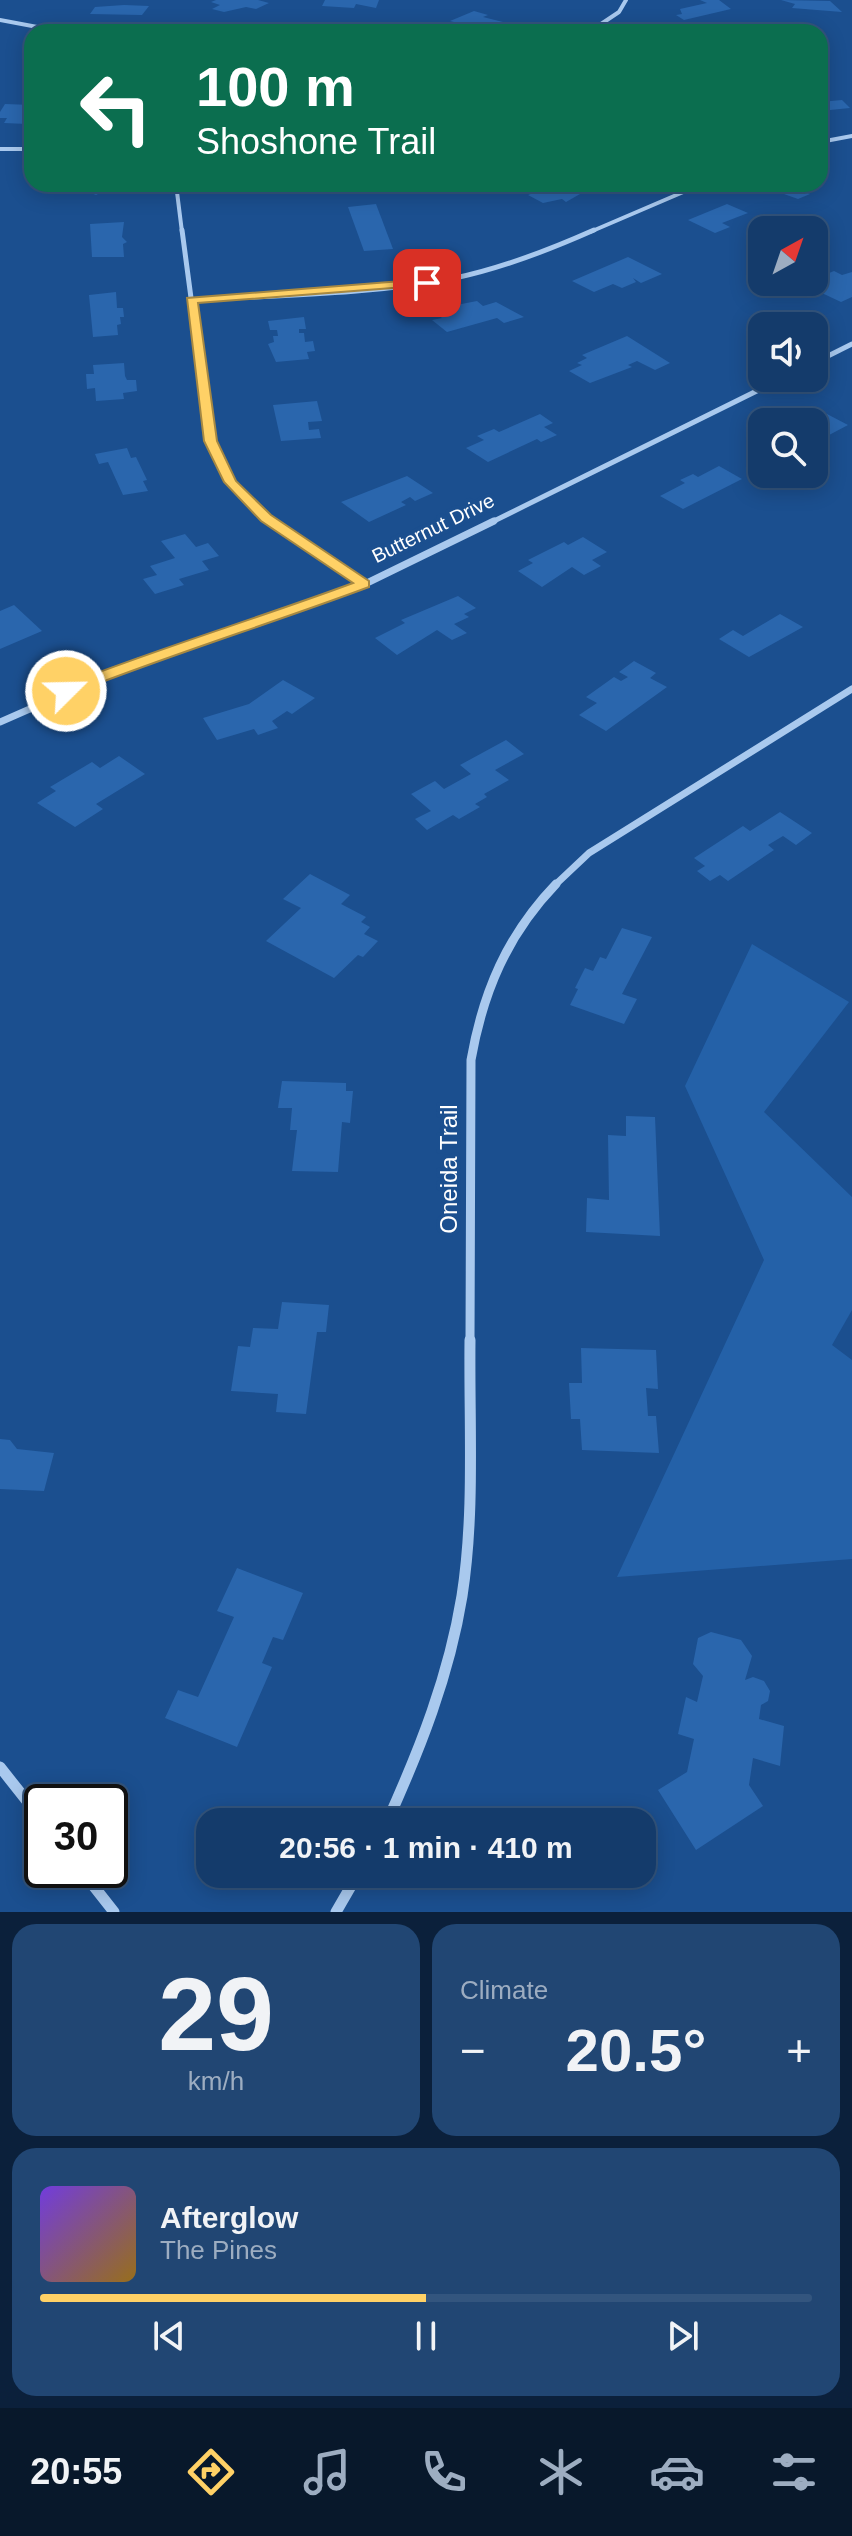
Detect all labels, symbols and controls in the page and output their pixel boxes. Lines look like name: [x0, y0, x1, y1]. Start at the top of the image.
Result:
text: 100 m: [196, 55, 355, 118]
icon: left: [64, 56, 168, 160]
text: Shoshone Trail: [196, 121, 436, 162]
north arrow: [748, 216, 828, 296]
map controls: [748, 216, 828, 488]
pin: [393, 249, 461, 317]
icon: arrive: [405, 261, 449, 305]
button: sound: [748, 312, 828, 392]
button: search: [748, 408, 828, 488]
street label: Butternut Drive: [368, 489, 498, 567]
position arrow: [24, 649, 108, 733]
street label: Oneida Trail: [435, 1104, 462, 1234]
speed limit sign: 30: [24, 1784, 128, 1888]
text: 20:56 · 1 min · 410 m: [279, 1831, 573, 1864]
text: 29: [158, 1956, 274, 2072]
text: Climate: [460, 1975, 548, 2005]
text: 20.5°: [566, 2017, 706, 2084]
text: −: [460, 2026, 486, 2075]
text: +: [786, 2026, 812, 2075]
text: km/h: [188, 2066, 244, 2096]
text: Afterglow: [160, 2201, 298, 2234]
text: The Pines: [160, 2235, 277, 2265]
icon: previous: [147, 2314, 191, 2358]
icon: pause: [404, 2314, 448, 2358]
icon: next: [661, 2314, 705, 2358]
icon: directions: [183, 2444, 239, 2500]
icon: music: [299, 2444, 355, 2500]
icon: phone: [416, 2444, 472, 2500]
icon: climate: [533, 2444, 589, 2500]
icon: car: [649, 2444, 705, 2500]
icon: filters: [766, 2444, 822, 2500]
text: 20:55: [30, 2451, 122, 2492]

